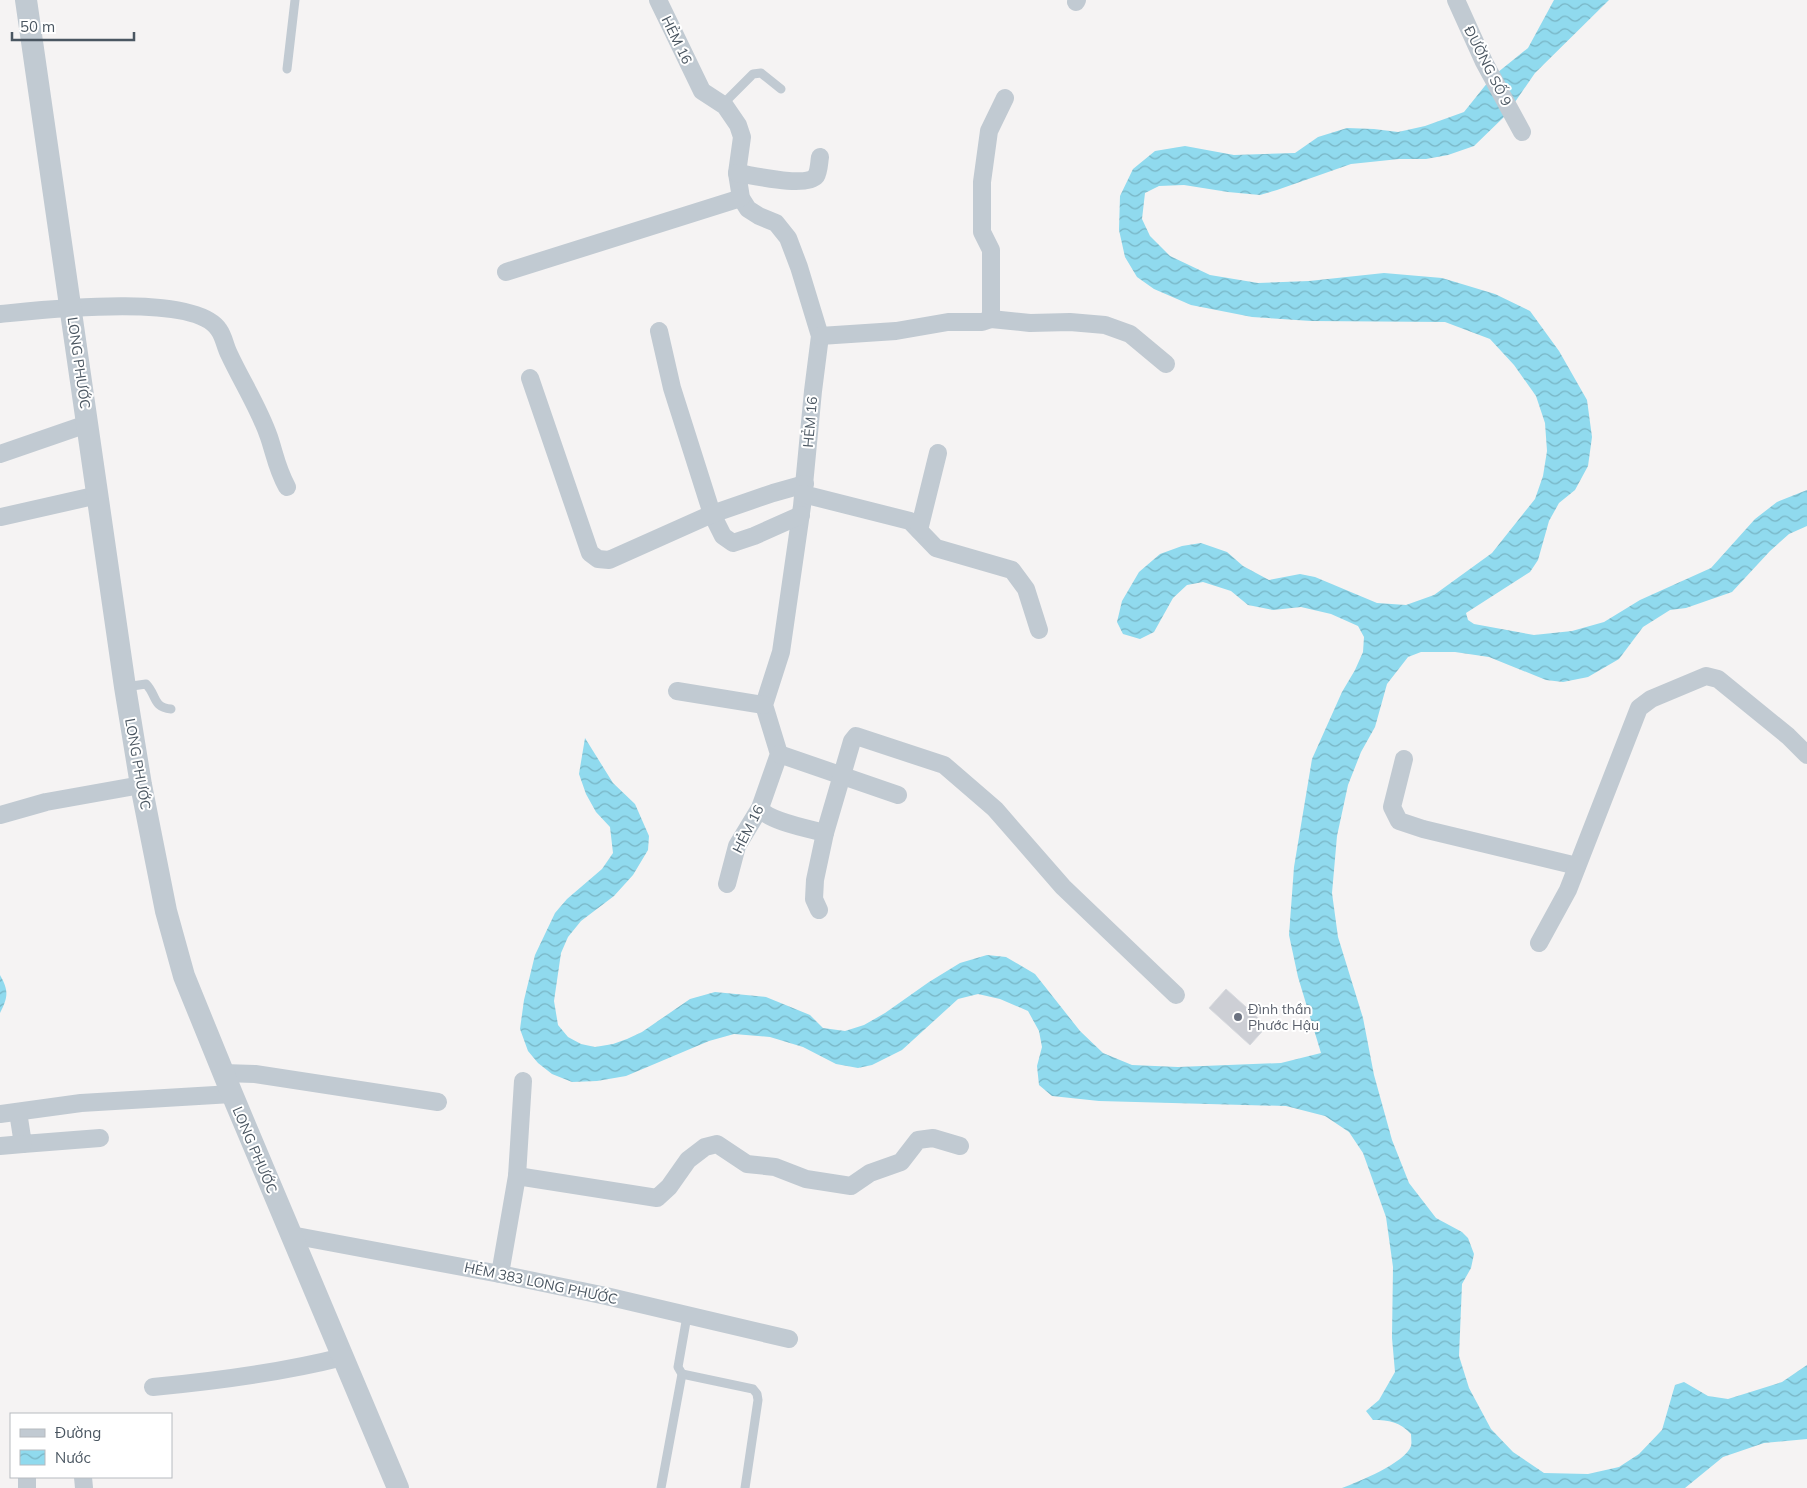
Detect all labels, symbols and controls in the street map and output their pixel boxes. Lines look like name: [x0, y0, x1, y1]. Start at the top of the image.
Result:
scale bar: [12, 10, 135, 42]
street label: HẺM 16: [658, 13, 696, 67]
text: 50 m: [20, 17, 55, 36]
street label: ĐƯỜNG SỐ 9: [1460, 23, 1516, 109]
street label: LONG PHƯỚC: [64, 316, 94, 410]
street label: HẺM 16: [799, 396, 821, 448]
street label: LONG PHƯỚC: [121, 717, 155, 811]
street label: HẺM 16: [728, 802, 768, 856]
place label: Đình thần Phước Hậu: [1248, 1000, 1319, 1034]
marker: Đình thần Phước Hậu: [1232, 1011, 1244, 1023]
street label: LONG PHƯỚC: [229, 1104, 281, 1196]
street label: HẺM 383 LONG PHƯỚC: [463, 1258, 619, 1308]
legend: [10, 1413, 172, 1478]
text: Đường: [55, 1423, 101, 1442]
text: Nước: [55, 1448, 91, 1467]

